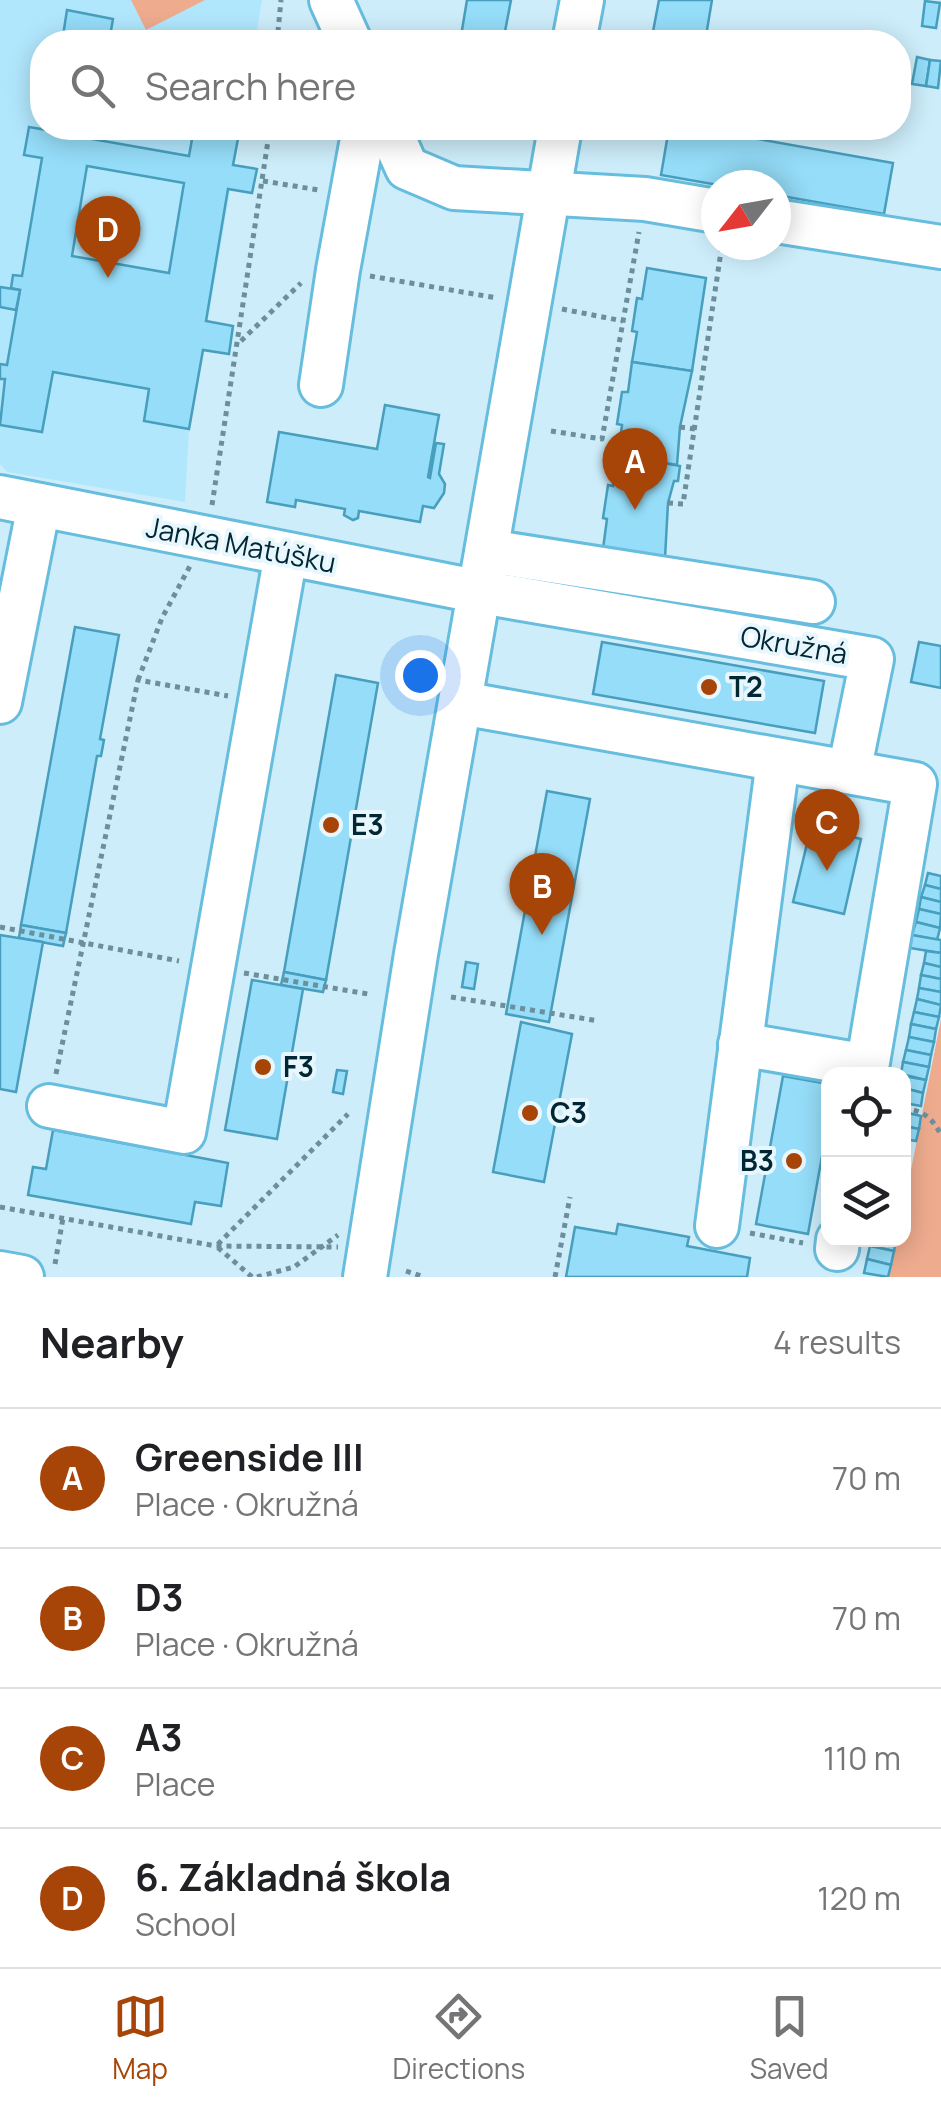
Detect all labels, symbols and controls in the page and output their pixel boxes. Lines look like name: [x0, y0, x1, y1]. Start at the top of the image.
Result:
search box: [30, 30, 911, 140]
icon: search: [65, 58, 120, 113]
text: Search here: [145, 59, 356, 111]
north arrow: [701, 170, 791, 260]
pin: D: [76, 196, 140, 278]
pin: A: [602, 428, 668, 510]
street label: Janka Matúšku: [143, 507, 339, 581]
street label: Okružná: [738, 616, 851, 672]
your location: [395, 650, 446, 701]
place label: T2: [729, 667, 763, 705]
marker: T2: [698, 676, 720, 698]
pin: C: [794, 788, 860, 871]
place label: E3: [351, 805, 384, 843]
marker: E3: [320, 814, 342, 836]
pin: B: [510, 852, 574, 935]
place label: F3: [283, 1047, 314, 1085]
marker: F3: [252, 1056, 274, 1078]
map controls: [821, 1067, 911, 1247]
button: locate: [821, 1067, 911, 1157]
place label: C3: [550, 1093, 587, 1131]
marker: C3: [519, 1102, 541, 1124]
place label: B3: [740, 1141, 774, 1179]
marker: B3: [783, 1150, 805, 1172]
button: layers: [821, 1157, 911, 1247]
text: Nearby: [40, 1313, 184, 1371]
text: 4 results: [773, 1320, 901, 1364]
text: Greenside III: [135, 1430, 364, 1482]
text: A: [62, 1456, 83, 1500]
text: 70 m: [832, 1456, 901, 1500]
text: Place · Okružná: [135, 1482, 359, 1526]
text: D3: [135, 1570, 184, 1622]
text: B: [62, 1596, 83, 1640]
text: 70 m: [832, 1596, 901, 1640]
text: Place · Okružná: [135, 1622, 359, 1666]
text: A3: [135, 1710, 183, 1762]
text: C: [61, 1736, 84, 1780]
text: 110 m: [823, 1736, 901, 1780]
text: Place: [135, 1762, 216, 1806]
text: 6. Základná škola: [135, 1850, 451, 1902]
text: D: [61, 1876, 84, 1920]
text: 120 m: [817, 1876, 901, 1920]
text: School: [135, 1902, 237, 1946]
tab: Map: [112, 1989, 168, 2087]
tab: Directions: [393, 1989, 525, 2087]
tab: Saved: [750, 1989, 829, 2087]

